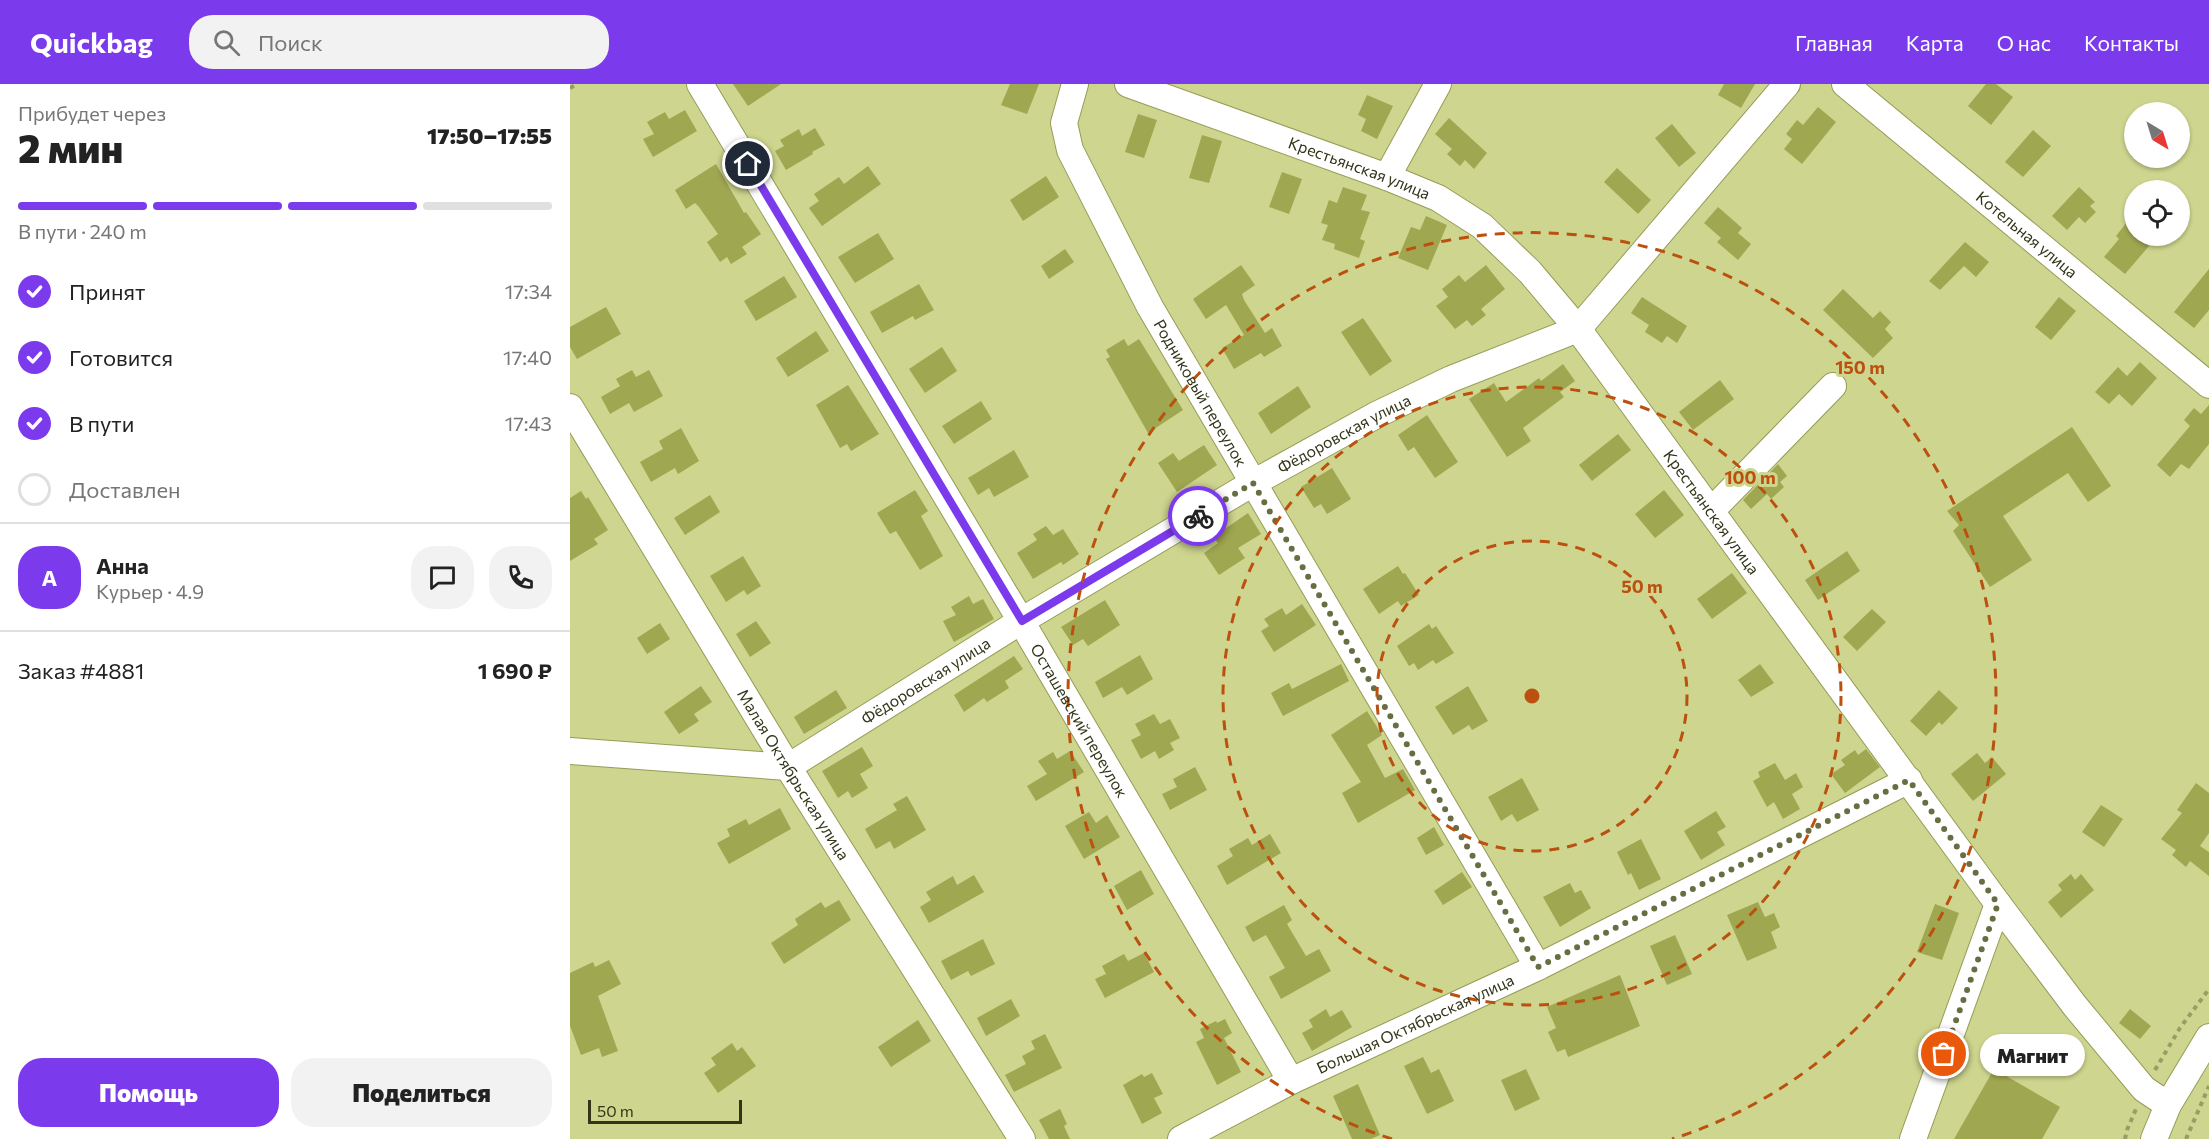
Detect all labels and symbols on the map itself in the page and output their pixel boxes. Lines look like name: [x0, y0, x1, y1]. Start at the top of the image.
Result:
north arrow: [2124, 102, 2190, 168]
street label: Крестьянская улица: [1286, 132, 1433, 203]
pin: [722, 138, 773, 189]
street label: Котельная улица: [1973, 187, 2082, 281]
street label: Родниковый переулок: [1150, 316, 1252, 470]
text: 150 m: [1835, 356, 1885, 378]
street label: Фёдоровская улица: [1274, 390, 1413, 477]
street label: Крестьянская улица: [1660, 445, 1764, 578]
text: 100 m: [1724, 466, 1776, 488]
courier: [1168, 486, 1228, 546]
text: 50 m: [1621, 575, 1663, 597]
street label: Фёдоровская улица: [857, 633, 993, 728]
street label: Осташевский переулок: [1027, 640, 1133, 801]
street label: Малая Октябрьская улица: [734, 685, 854, 863]
centre of rings: [1522, 686, 1542, 706]
street label: Большая Октябрьская улица: [1313, 970, 1516, 1077]
pin: [1918, 1028, 1969, 1079]
callout: Магнит: [1980, 1033, 2085, 1075]
scale bar: [588, 1097, 742, 1124]

